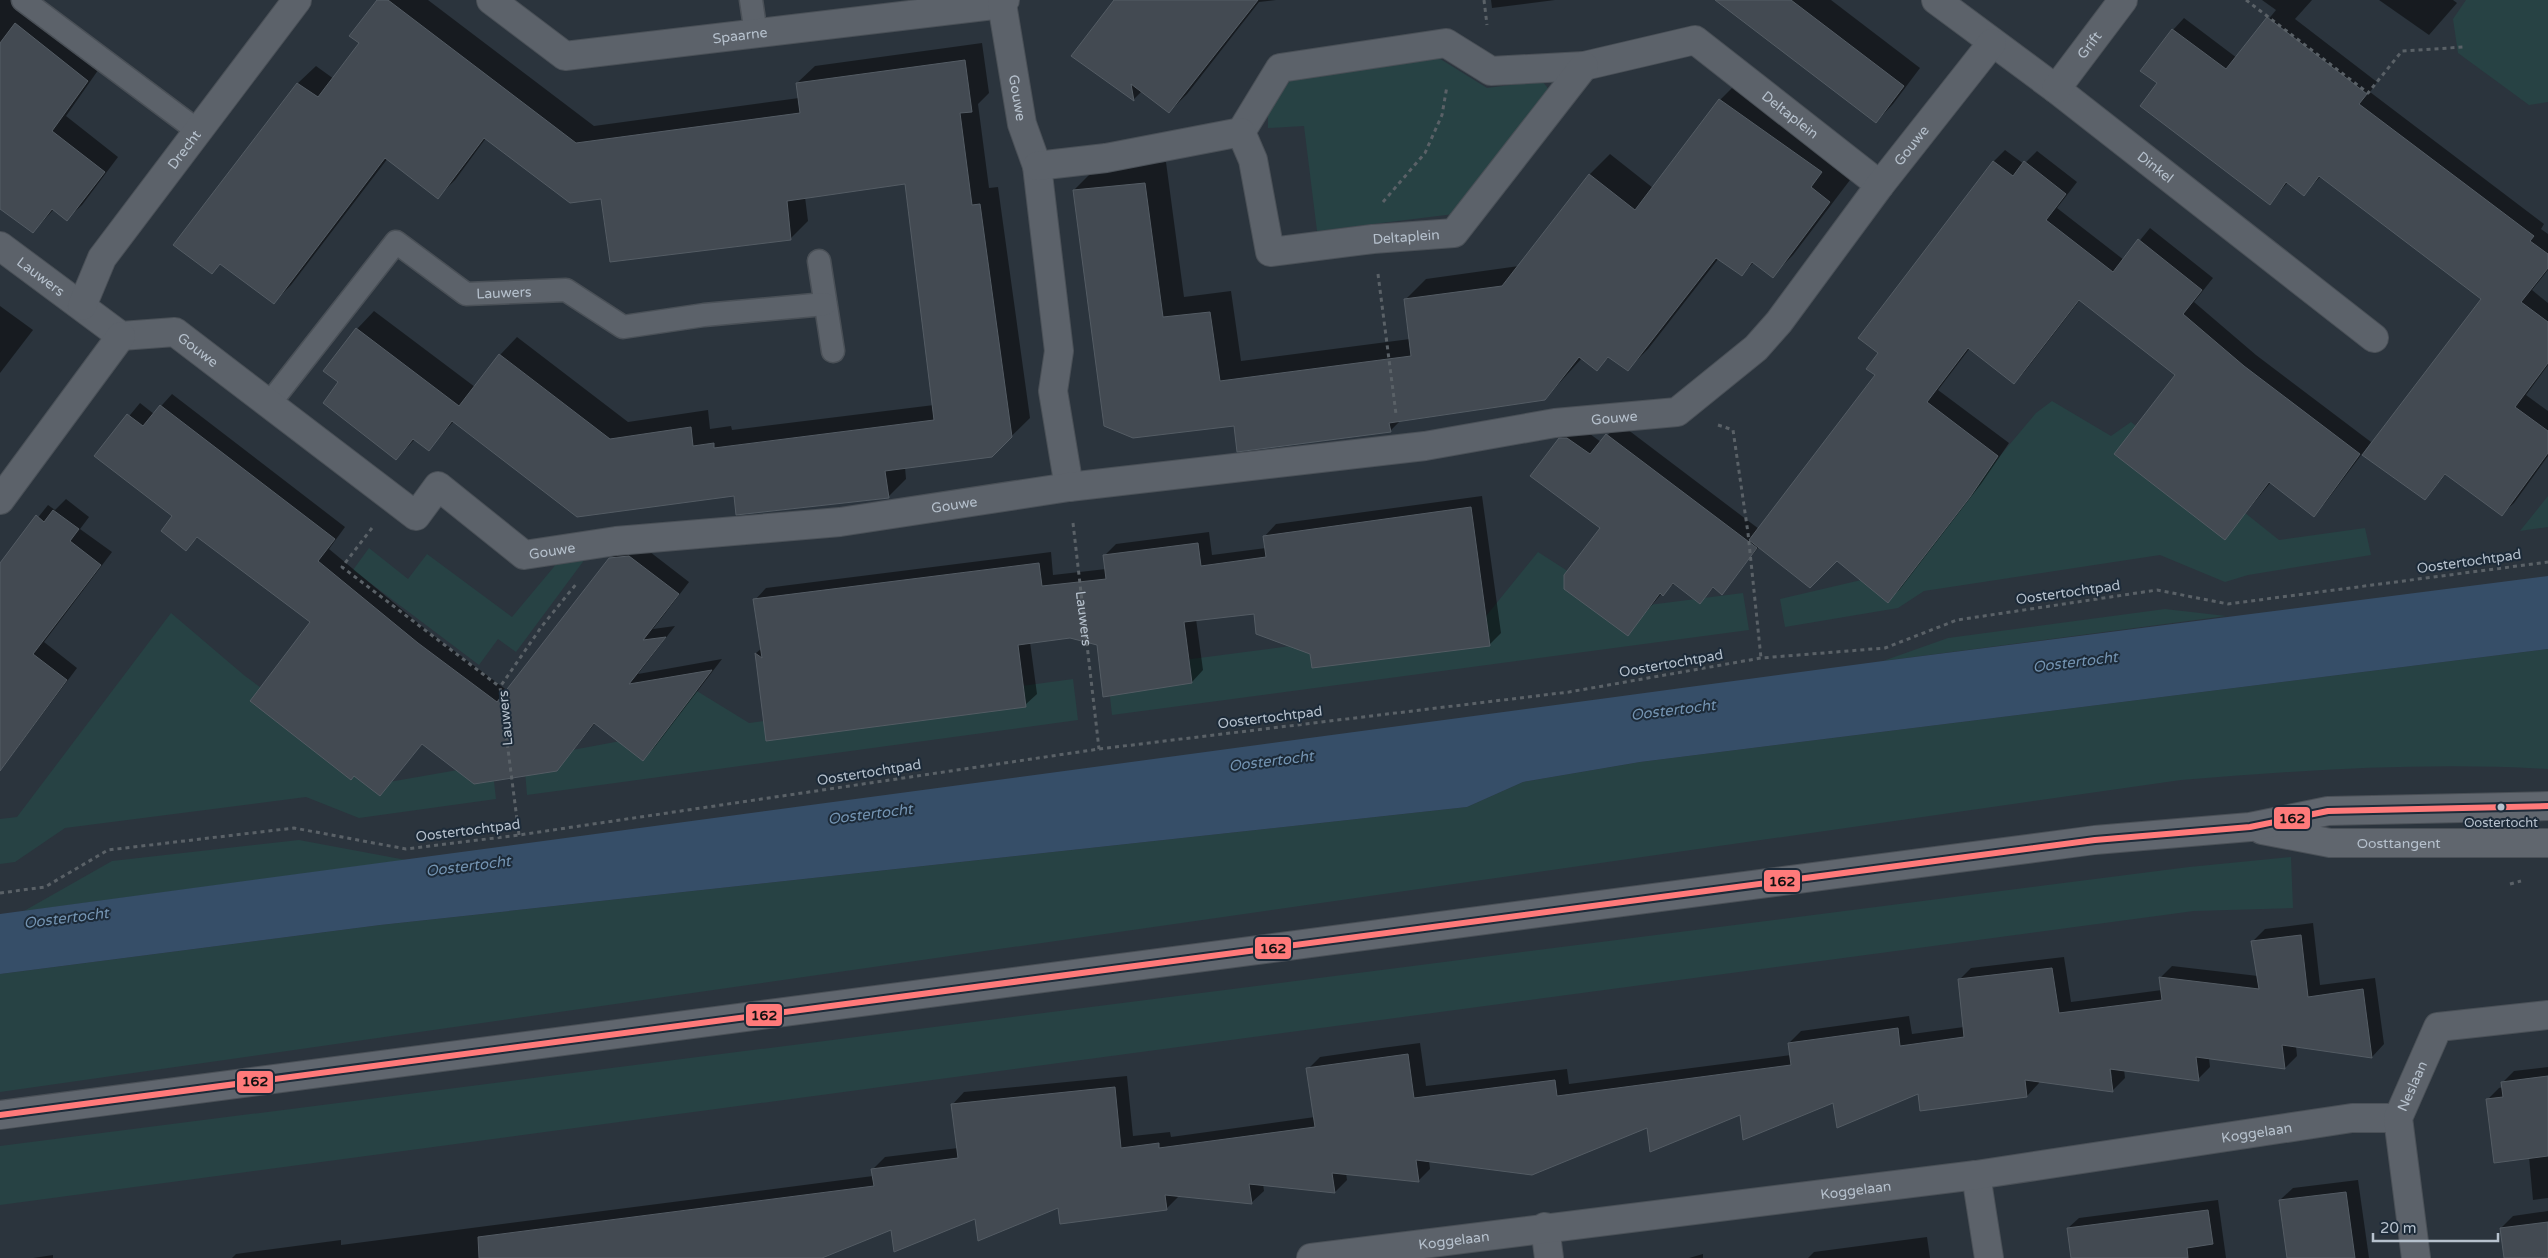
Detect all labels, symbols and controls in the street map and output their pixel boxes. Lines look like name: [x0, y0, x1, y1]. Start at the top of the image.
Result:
street label: Spaarne: [712, 24, 768, 47]
street label: Grift: [2074, 28, 2106, 62]
street label: Gouwe: [1005, 73, 1029, 122]
street label: Deltaplein: [1758, 88, 1822, 142]
street label: Gouwe: [1891, 122, 1933, 169]
street label: Drecht: [164, 126, 205, 173]
street label: Dinkel: [2134, 148, 2177, 187]
street label: Deltaplein: [1372, 226, 1440, 248]
street label: Lauwers: [13, 253, 68, 300]
street label: Lauwers: [476, 283, 532, 303]
street label: Gouwe: [174, 329, 222, 371]
street label: Gouwe: [1590, 408, 1638, 429]
street label: Gouwe: [930, 493, 979, 517]
street label: Gouwe: [528, 539, 577, 563]
street label: Oostertochtpad: [2416, 546, 2522, 577]
street label: Oostertochtpad: [2015, 577, 2121, 608]
street label: Lauwers: [1072, 590, 1095, 647]
street label: Oostertochtpad: [1618, 646, 1724, 681]
water label: Oostertocht: [2031, 648, 2121, 676]
street label: Lauwers: [495, 689, 516, 746]
water label: Oostertocht: [1629, 696, 1719, 724]
street label: Oostertochtpad: [1217, 703, 1323, 732]
water label: Oostertocht: [1227, 747, 1317, 775]
street label: Oostertochtpad: [816, 756, 922, 789]
water label: Oostertocht: [826, 800, 916, 828]
marker: Oostertocht: [2496, 802, 2506, 812]
line badge: 162: [2273, 806, 2311, 830]
text: 162: [2279, 810, 2305, 827]
place label: Oostertocht: [2464, 815, 2538, 831]
street label: Oostertochtpad: [415, 816, 521, 845]
street label: Oosttangent: [2357, 835, 2441, 852]
water label: Oostertocht: [424, 852, 514, 880]
line badge: 162: [1763, 869, 1801, 893]
text: 162: [1769, 873, 1795, 890]
water label: Oostertocht: [22, 904, 112, 932]
line badge: 162: [1254, 936, 1292, 960]
text: 162: [1260, 940, 1286, 957]
line badge: 162: [745, 1003, 783, 1027]
text: 162: [751, 1007, 777, 1024]
street label: Neslaan: [2394, 1058, 2431, 1114]
line badge: 162: [236, 1070, 274, 1094]
text: 162: [242, 1073, 268, 1090]
street label: Koggelaan: [2220, 1119, 2293, 1147]
street label: Koggelaan: [1819, 1178, 1892, 1203]
scale bar: [2373, 1210, 2498, 1242]
text: 20 m: [2380, 1219, 2417, 1237]
street label: Koggelaan: [1418, 1228, 1490, 1254]

